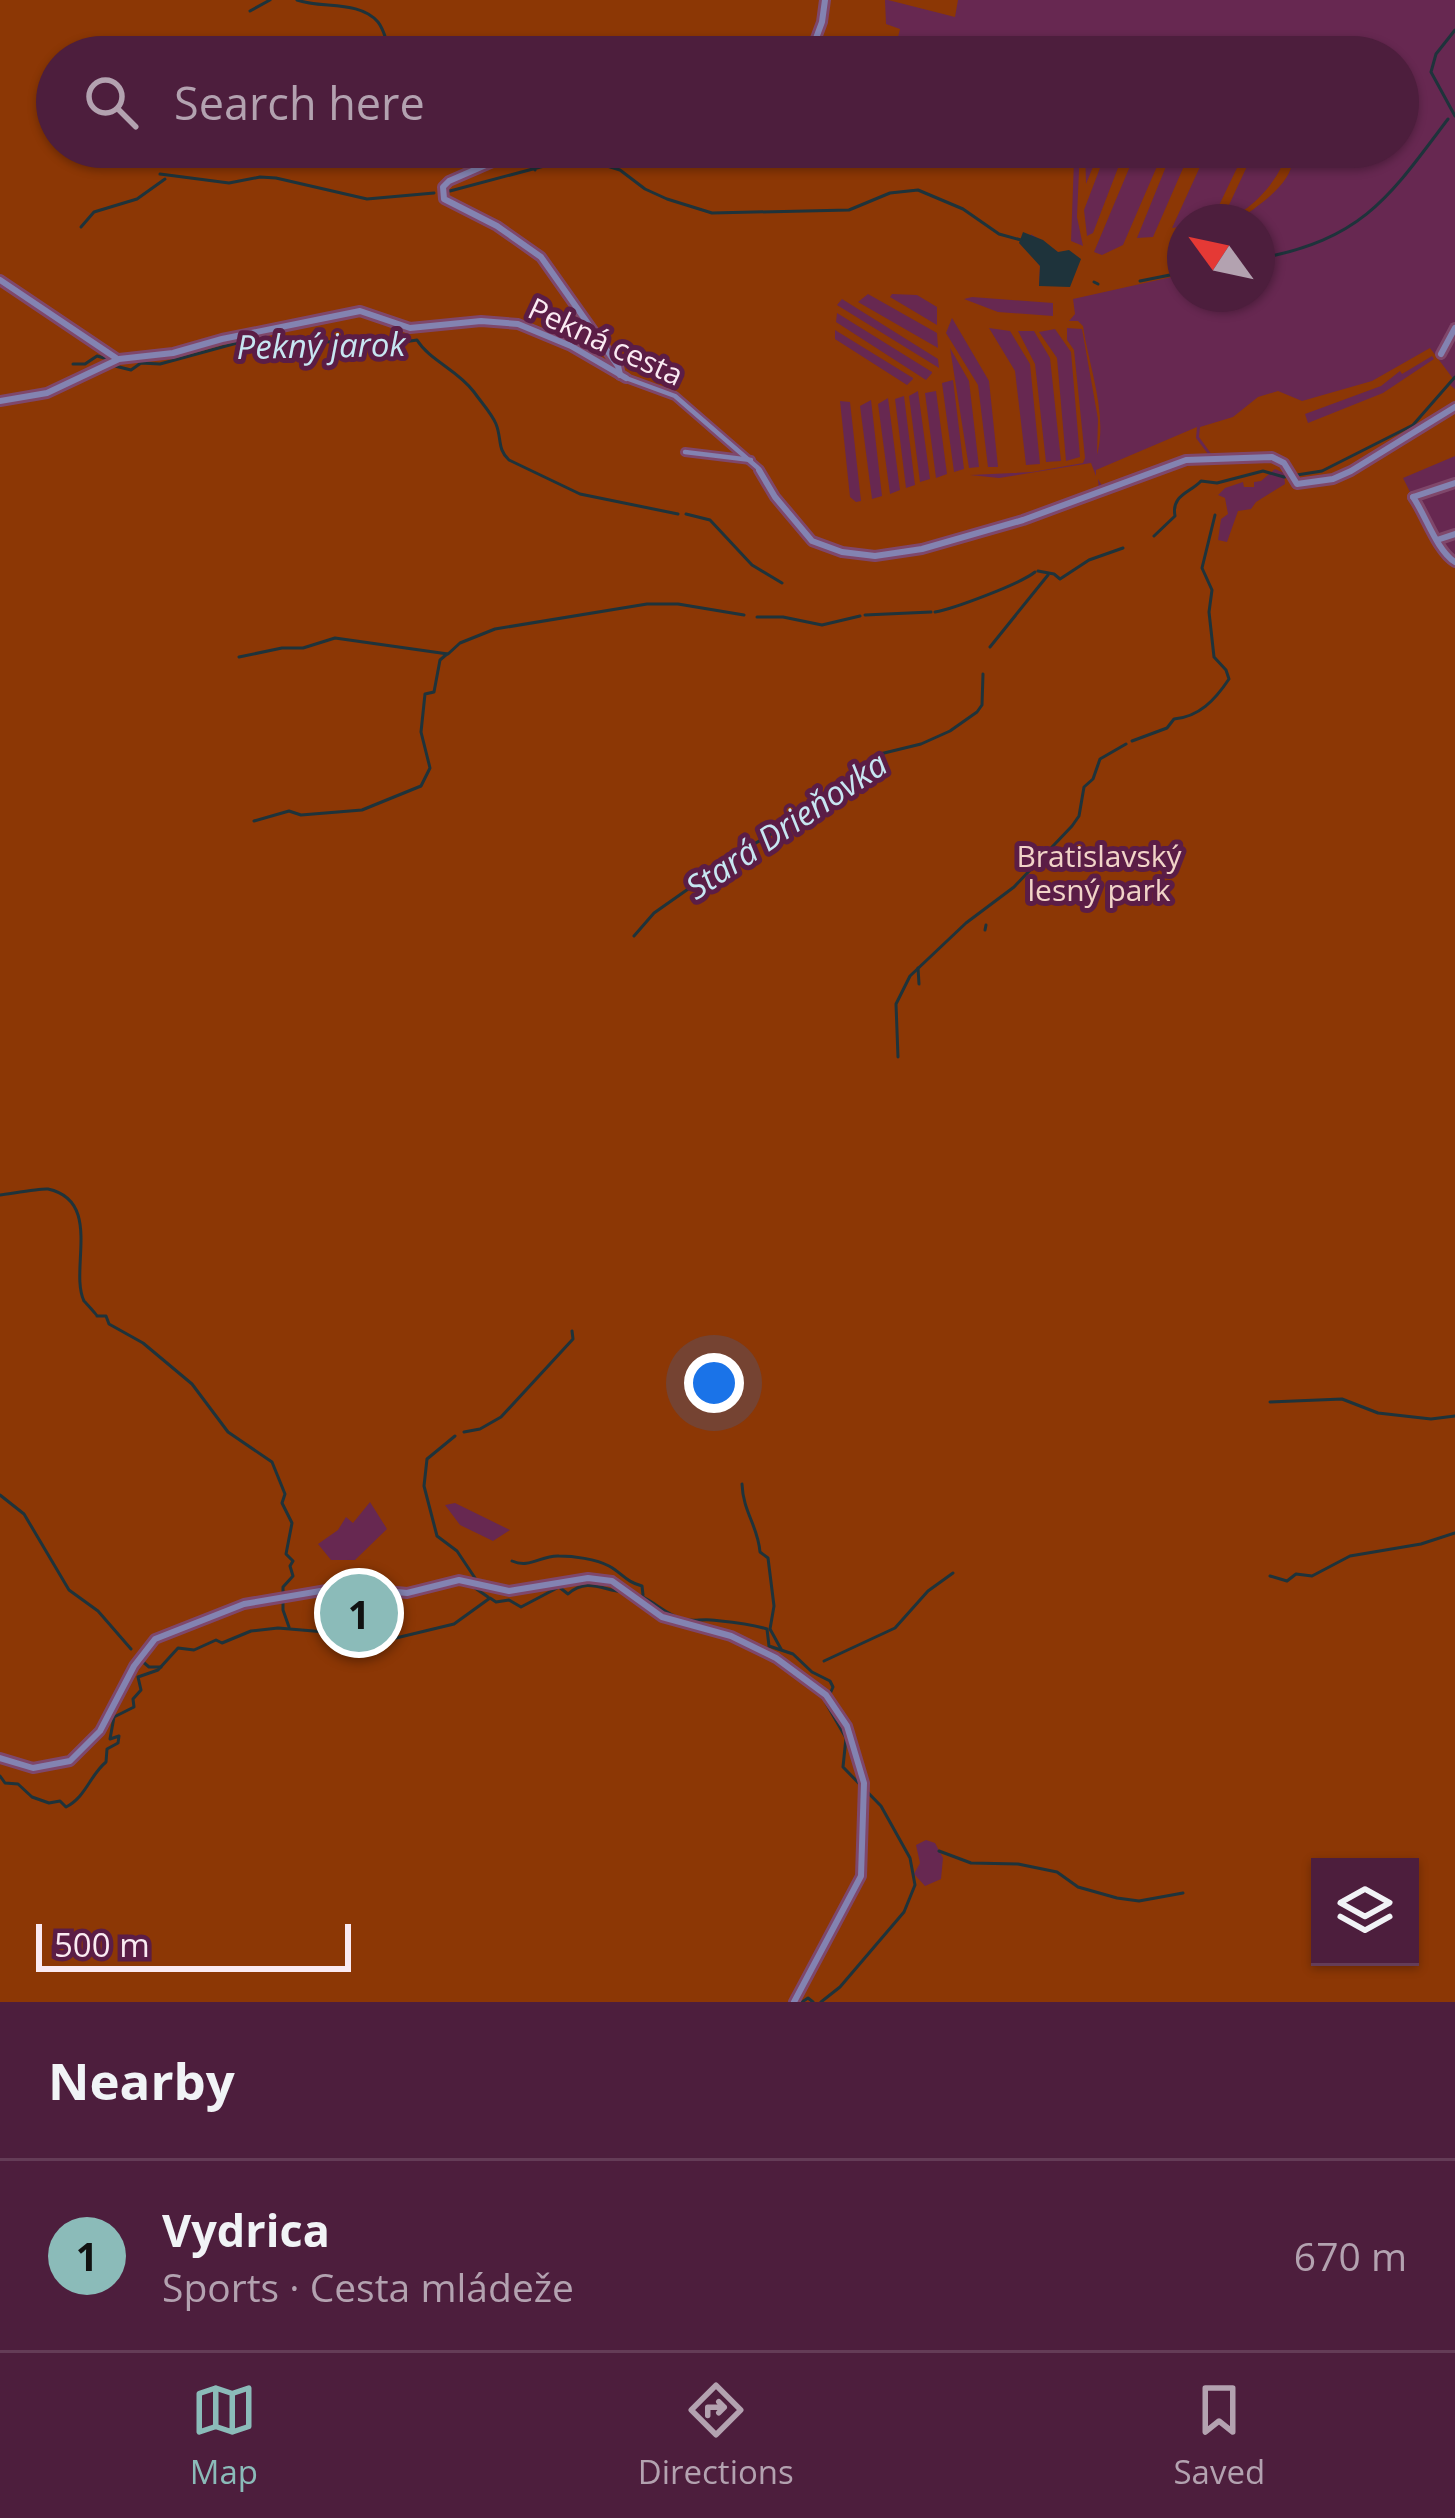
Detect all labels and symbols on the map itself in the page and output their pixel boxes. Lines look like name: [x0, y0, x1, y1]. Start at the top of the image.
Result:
north arrow: [1167, 204, 1275, 312]
street label: Pekná cesta: [522, 287, 690, 395]
water label: Pekný jarok: [236, 321, 408, 369]
water label: Stará Drieňovka: [676, 741, 896, 909]
park label: Bratislavský lesný park: [1016, 835, 1183, 910]
your location: [684, 1353, 744, 1413]
pin: 1: [320, 1568, 398, 1658]
scale bar: [36, 1918, 351, 1971]

